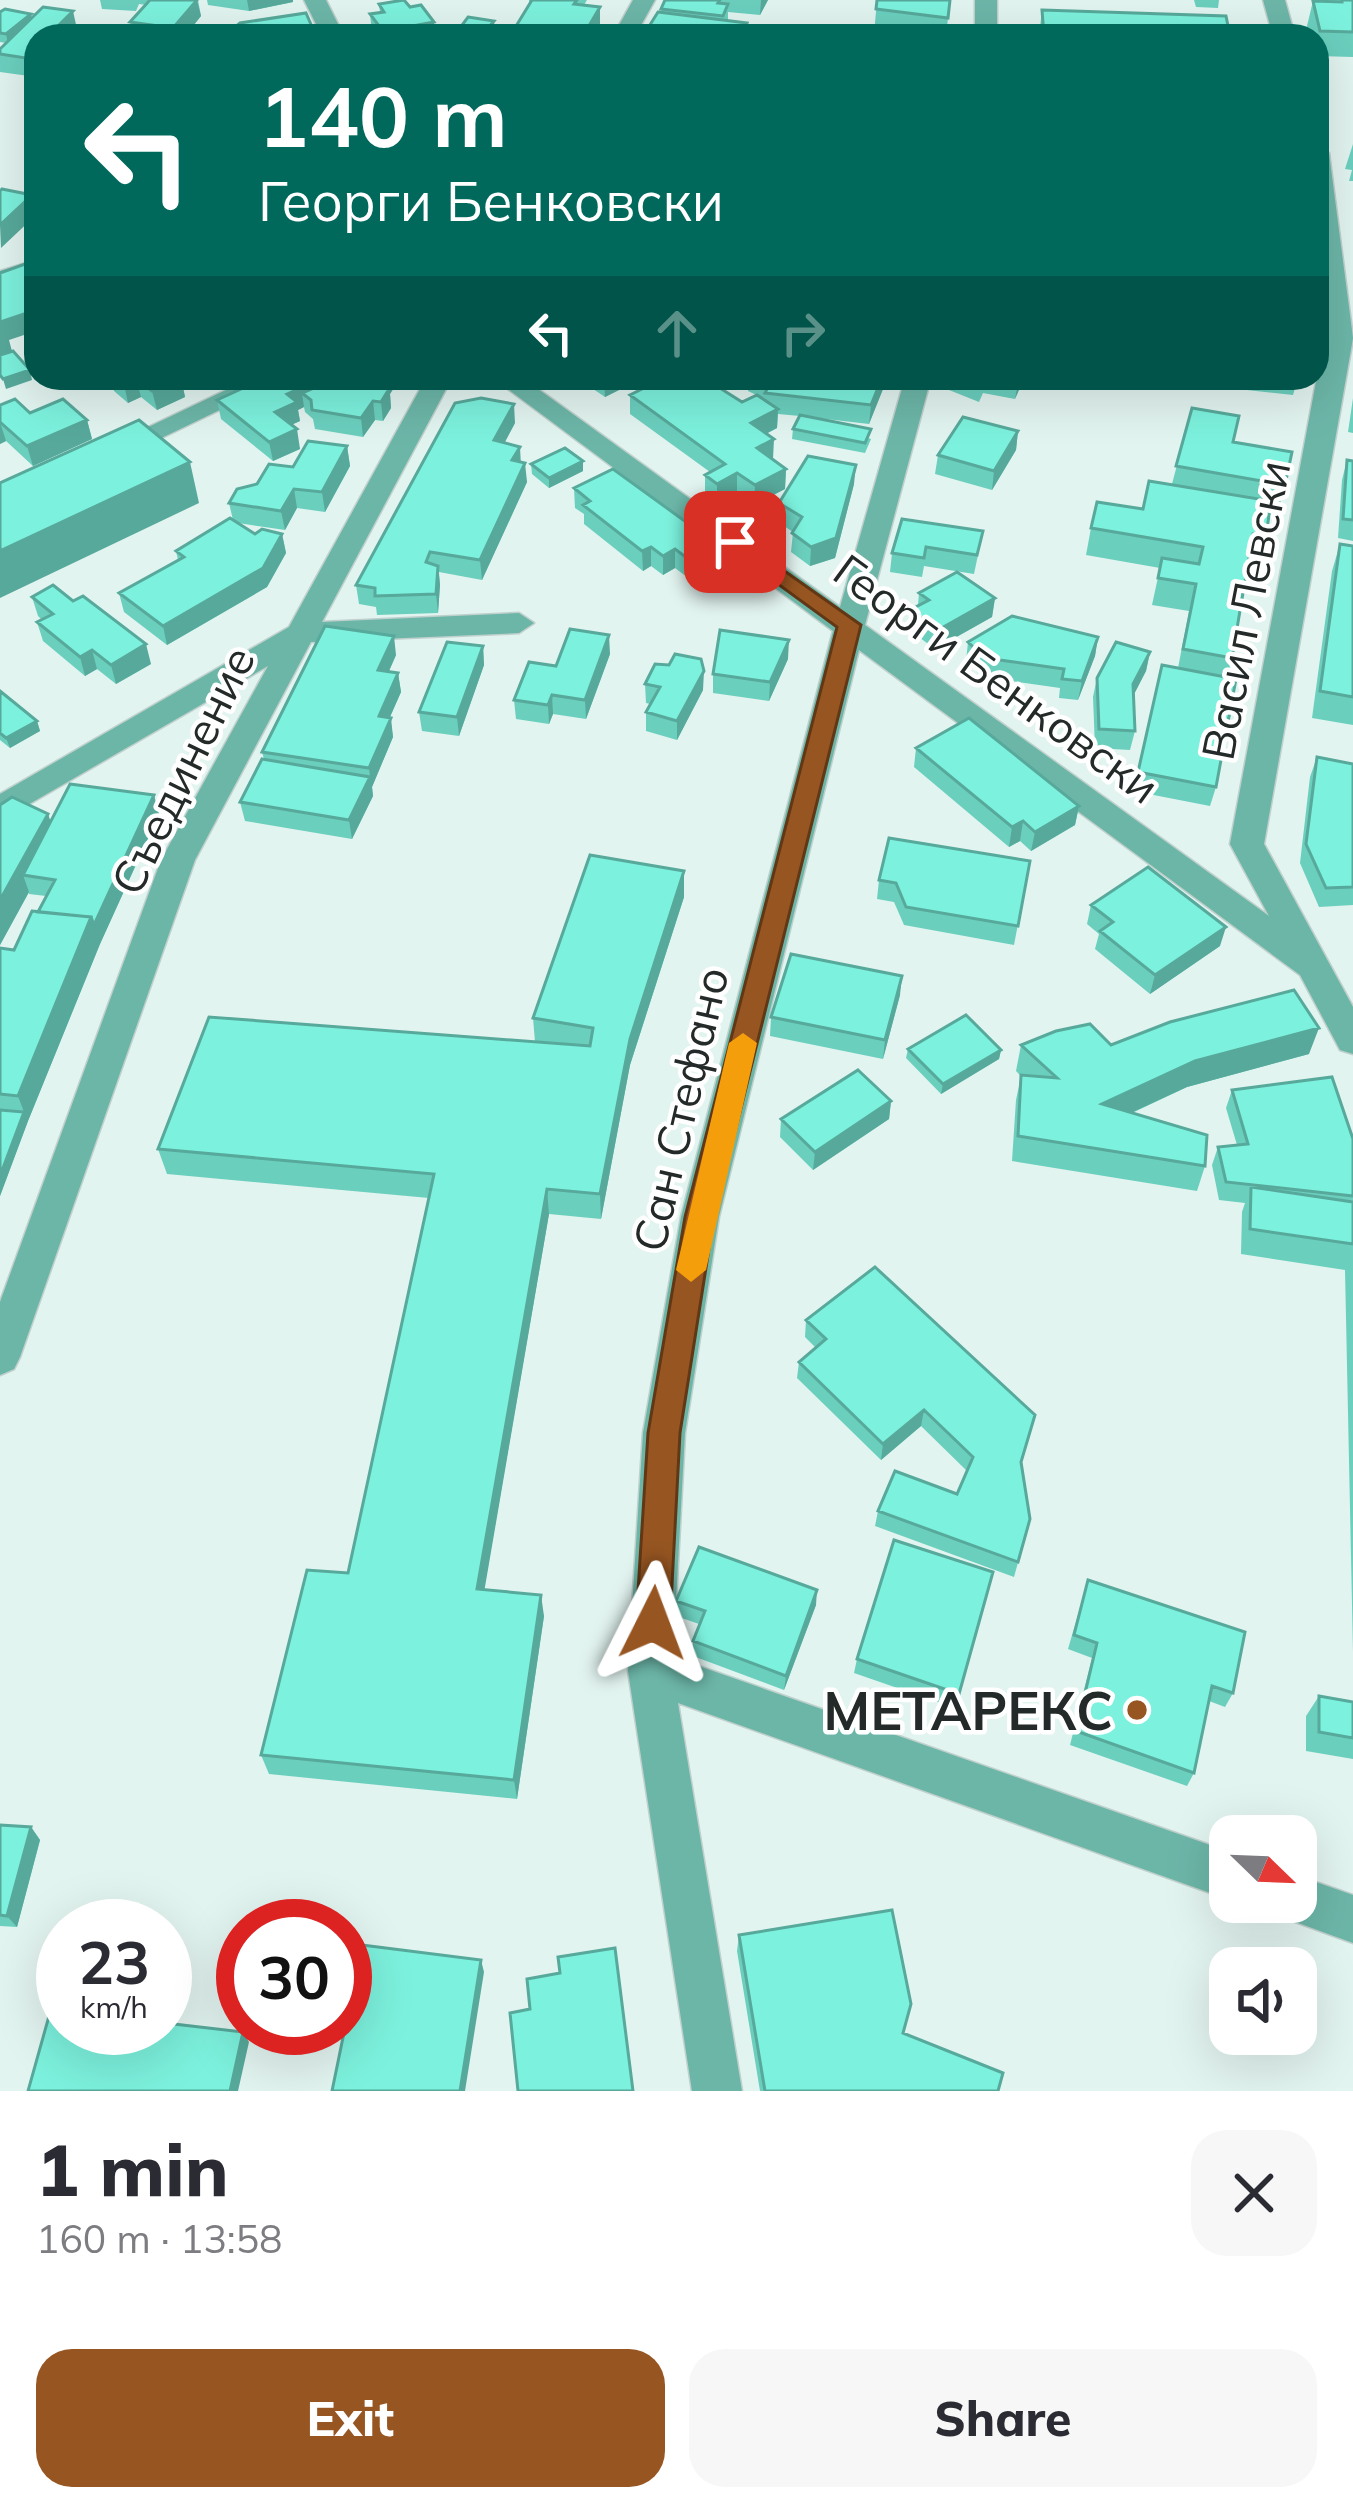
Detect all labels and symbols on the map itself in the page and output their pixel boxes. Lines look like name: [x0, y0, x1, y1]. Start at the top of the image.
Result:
street label: Васил Левски: [1189, 456, 1301, 764]
pin: [684, 491, 786, 593]
street label: Георги Бенковски: [824, 541, 1170, 815]
street label: Съединение: [98, 637, 266, 903]
street label: Сан Стефано: [620, 962, 740, 1256]
position arrow: [590, 1560, 716, 1686]
place label: МЕТАРЕКС: [823, 1676, 1113, 1744]
marker: МЕТАРЕКС: [1124, 1697, 1150, 1723]
north arrow: [1209, 1815, 1317, 1923]
speed limit sign: 30: [216, 1899, 372, 2055]

